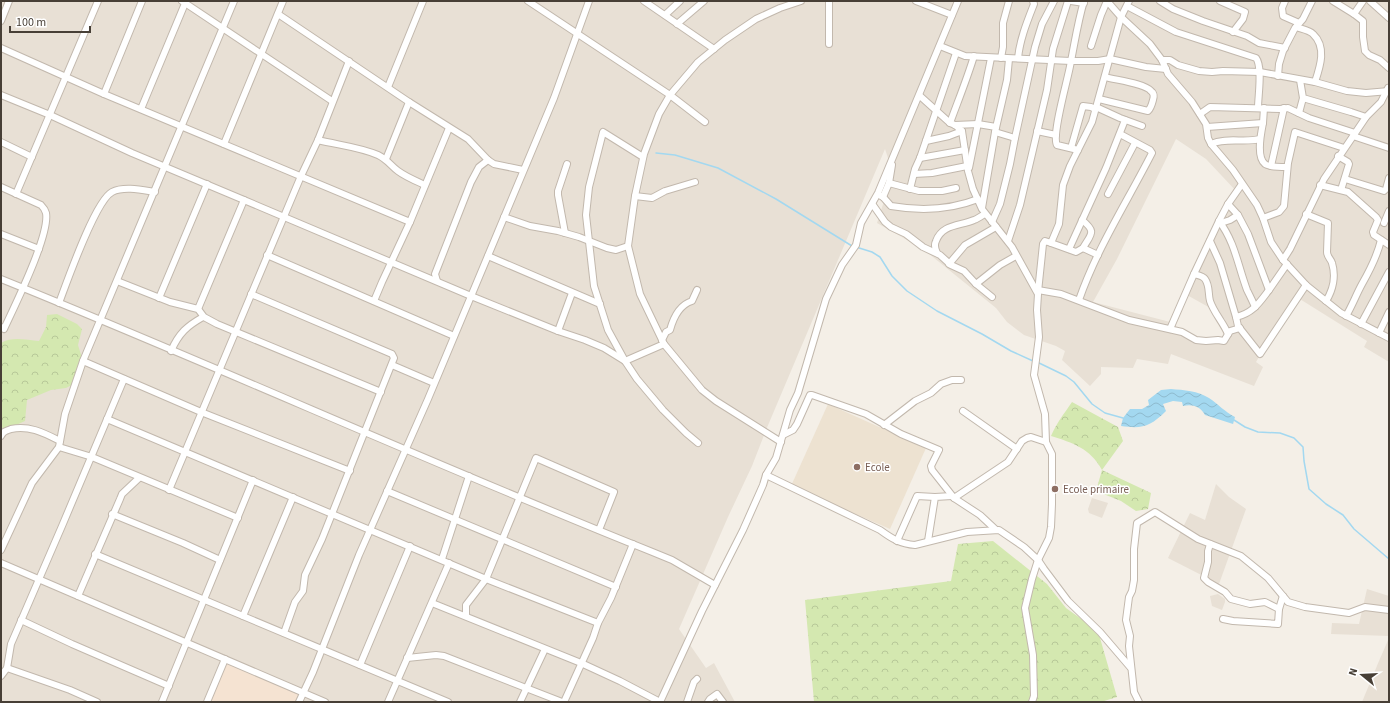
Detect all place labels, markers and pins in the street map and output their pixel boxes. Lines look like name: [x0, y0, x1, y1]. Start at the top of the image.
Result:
place label: Ecole: [865, 460, 890, 475]
marker: Ecole: [852, 462, 862, 472]
place label: Ecole primaire: [1063, 482, 1130, 497]
marker: Ecole primaire: [1050, 484, 1060, 494]

